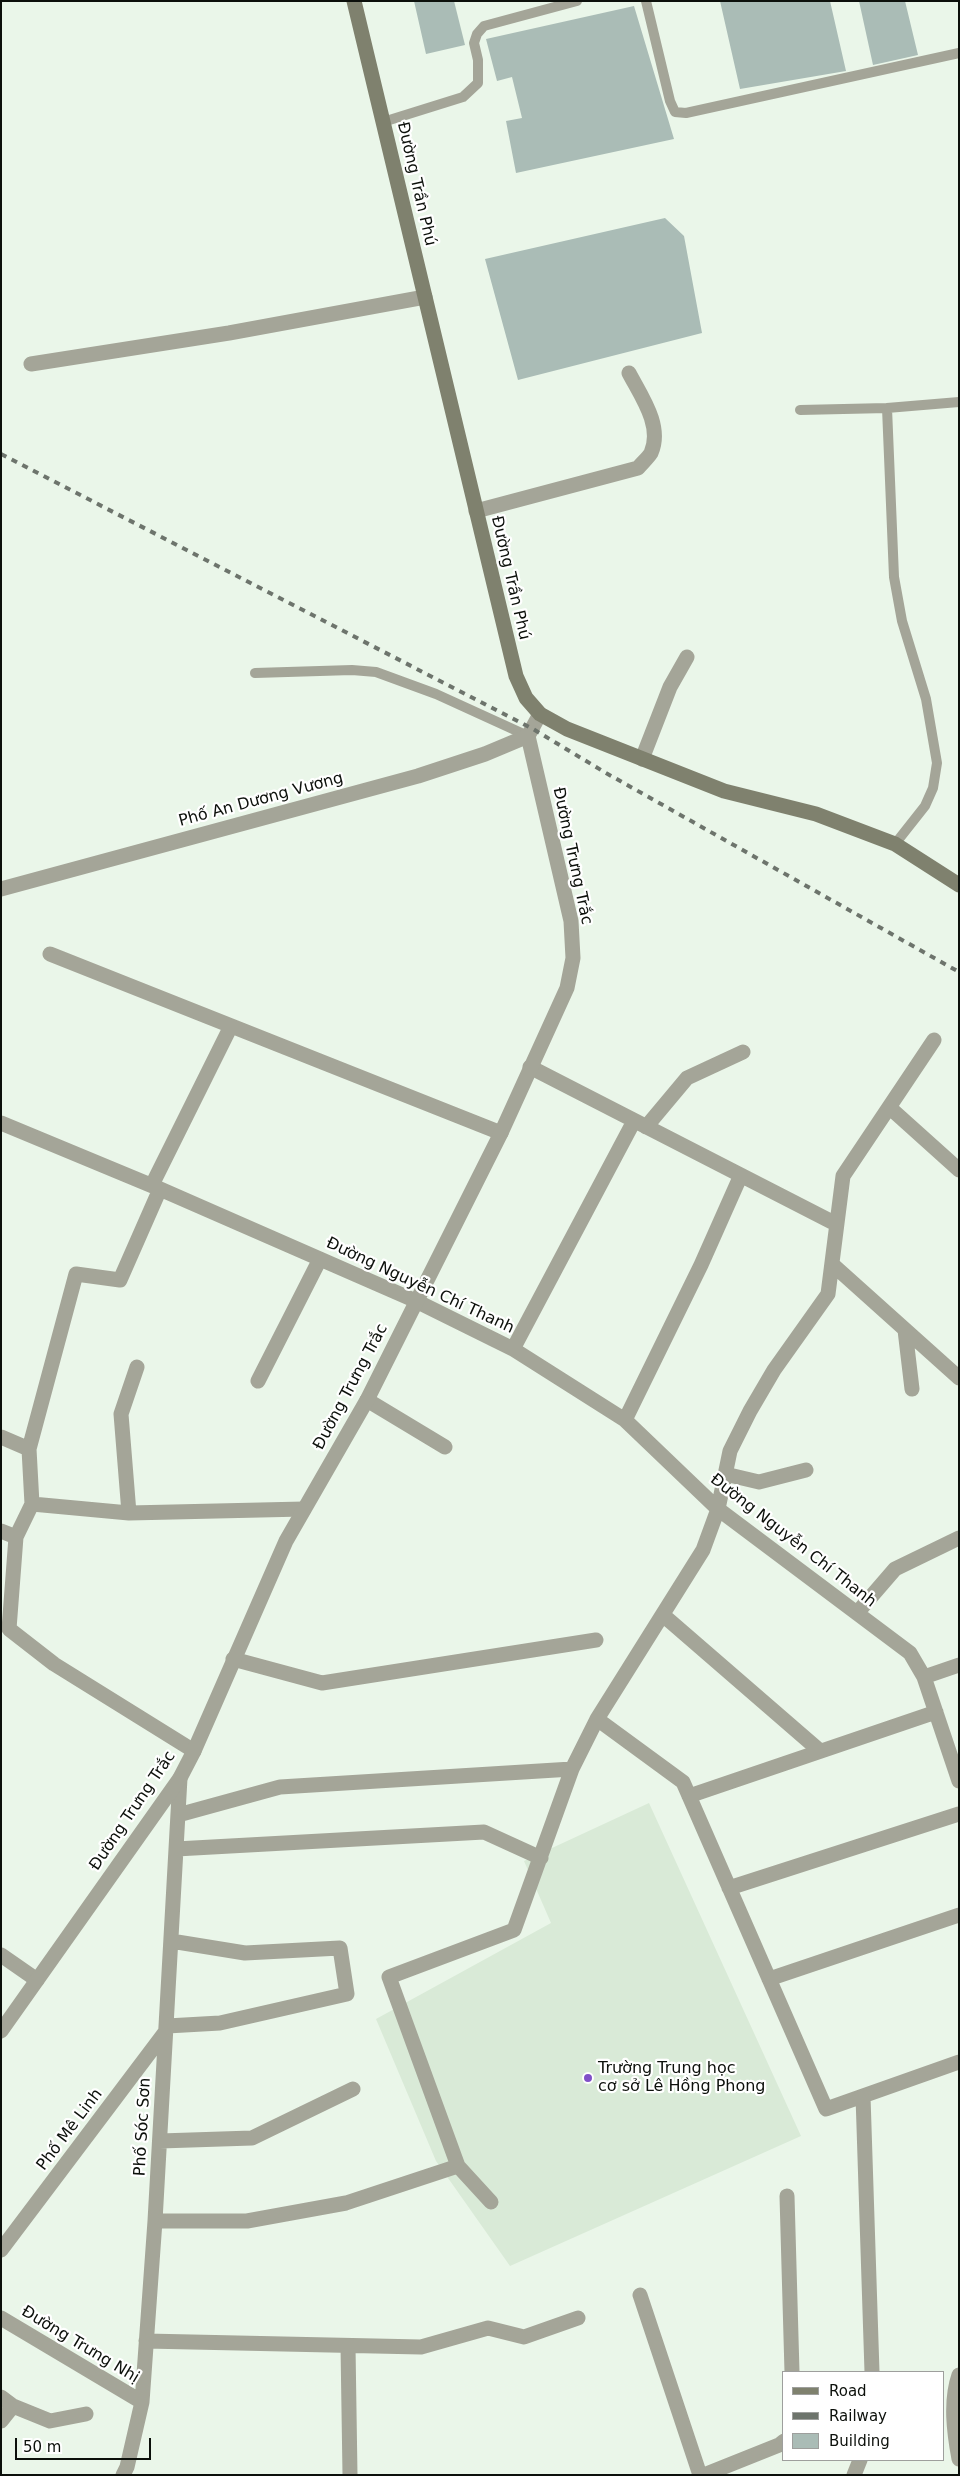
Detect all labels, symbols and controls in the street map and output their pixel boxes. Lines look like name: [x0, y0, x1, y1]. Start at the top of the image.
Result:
street label: Đường Trần Phú: [392, 120, 440, 248]
street label: Đường Trần Phú: [486, 514, 534, 642]
street label: Phố An Dương Vương: [177, 769, 345, 831]
street label: Đường Trưng Trắc: [548, 786, 596, 926]
street label: Đường Nguyễn Chí Thanh: [323, 1234, 517, 1338]
street label: Đường Trưng Trắc: [310, 1321, 392, 1453]
street label: Đường Nguyễn Chí Thanh: [706, 1470, 880, 1612]
street label: Đường Trưng Trắc: [86, 1748, 180, 1874]
place label: Trường Trung học cơ sở Lê Hồng Phong: [598, 2059, 766, 2097]
marker: Trường Trung học cơ sở Lê Hồng Phong: [582, 2072, 594, 2084]
street label: Phố Sóc Sơn: [131, 2077, 155, 2177]
street label: Phố Mê Linh: [33, 2085, 107, 2175]
street label: Đường Trưng Nhị: [18, 2302, 142, 2388]
legend: [782, 2371, 945, 2461]
text: Road: [829, 2382, 867, 2400]
text: Railway: [829, 2407, 887, 2425]
scale bar: [18, 2428, 154, 2460]
text: Building: [829, 2432, 890, 2450]
text: 50 m: [23, 2438, 61, 2456]

